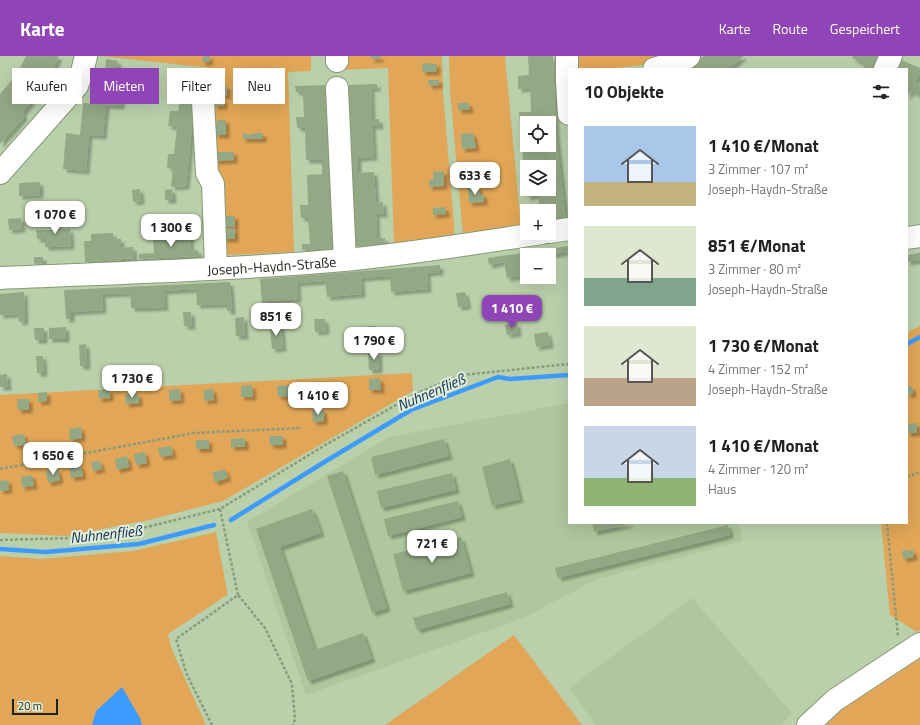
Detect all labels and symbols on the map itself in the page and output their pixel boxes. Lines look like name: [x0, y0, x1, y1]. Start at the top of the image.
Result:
pin: 633 €: [447, 162, 503, 196]
pin: 1 070 €: [18, 201, 92, 235]
pin: 1 300 €: [134, 214, 208, 248]
street label: Joseph-Haydn-Straße: [207, 250, 337, 280]
pin: 1 410 €: [475, 295, 549, 329]
pin: 851 €: [248, 303, 304, 337]
pin: 1 790 €: [337, 327, 411, 361]
pin: 1 730 €: [95, 365, 169, 399]
water label: Nuhnenfließ: [393, 367, 470, 417]
pin: 1 410 €: [281, 382, 355, 416]
pin: 1 650 €: [16, 442, 90, 476]
water label: Nuhnenfließ: [69, 519, 144, 549]
pin: 721 €: [404, 530, 460, 564]
scale bar: [12, 697, 58, 716]

